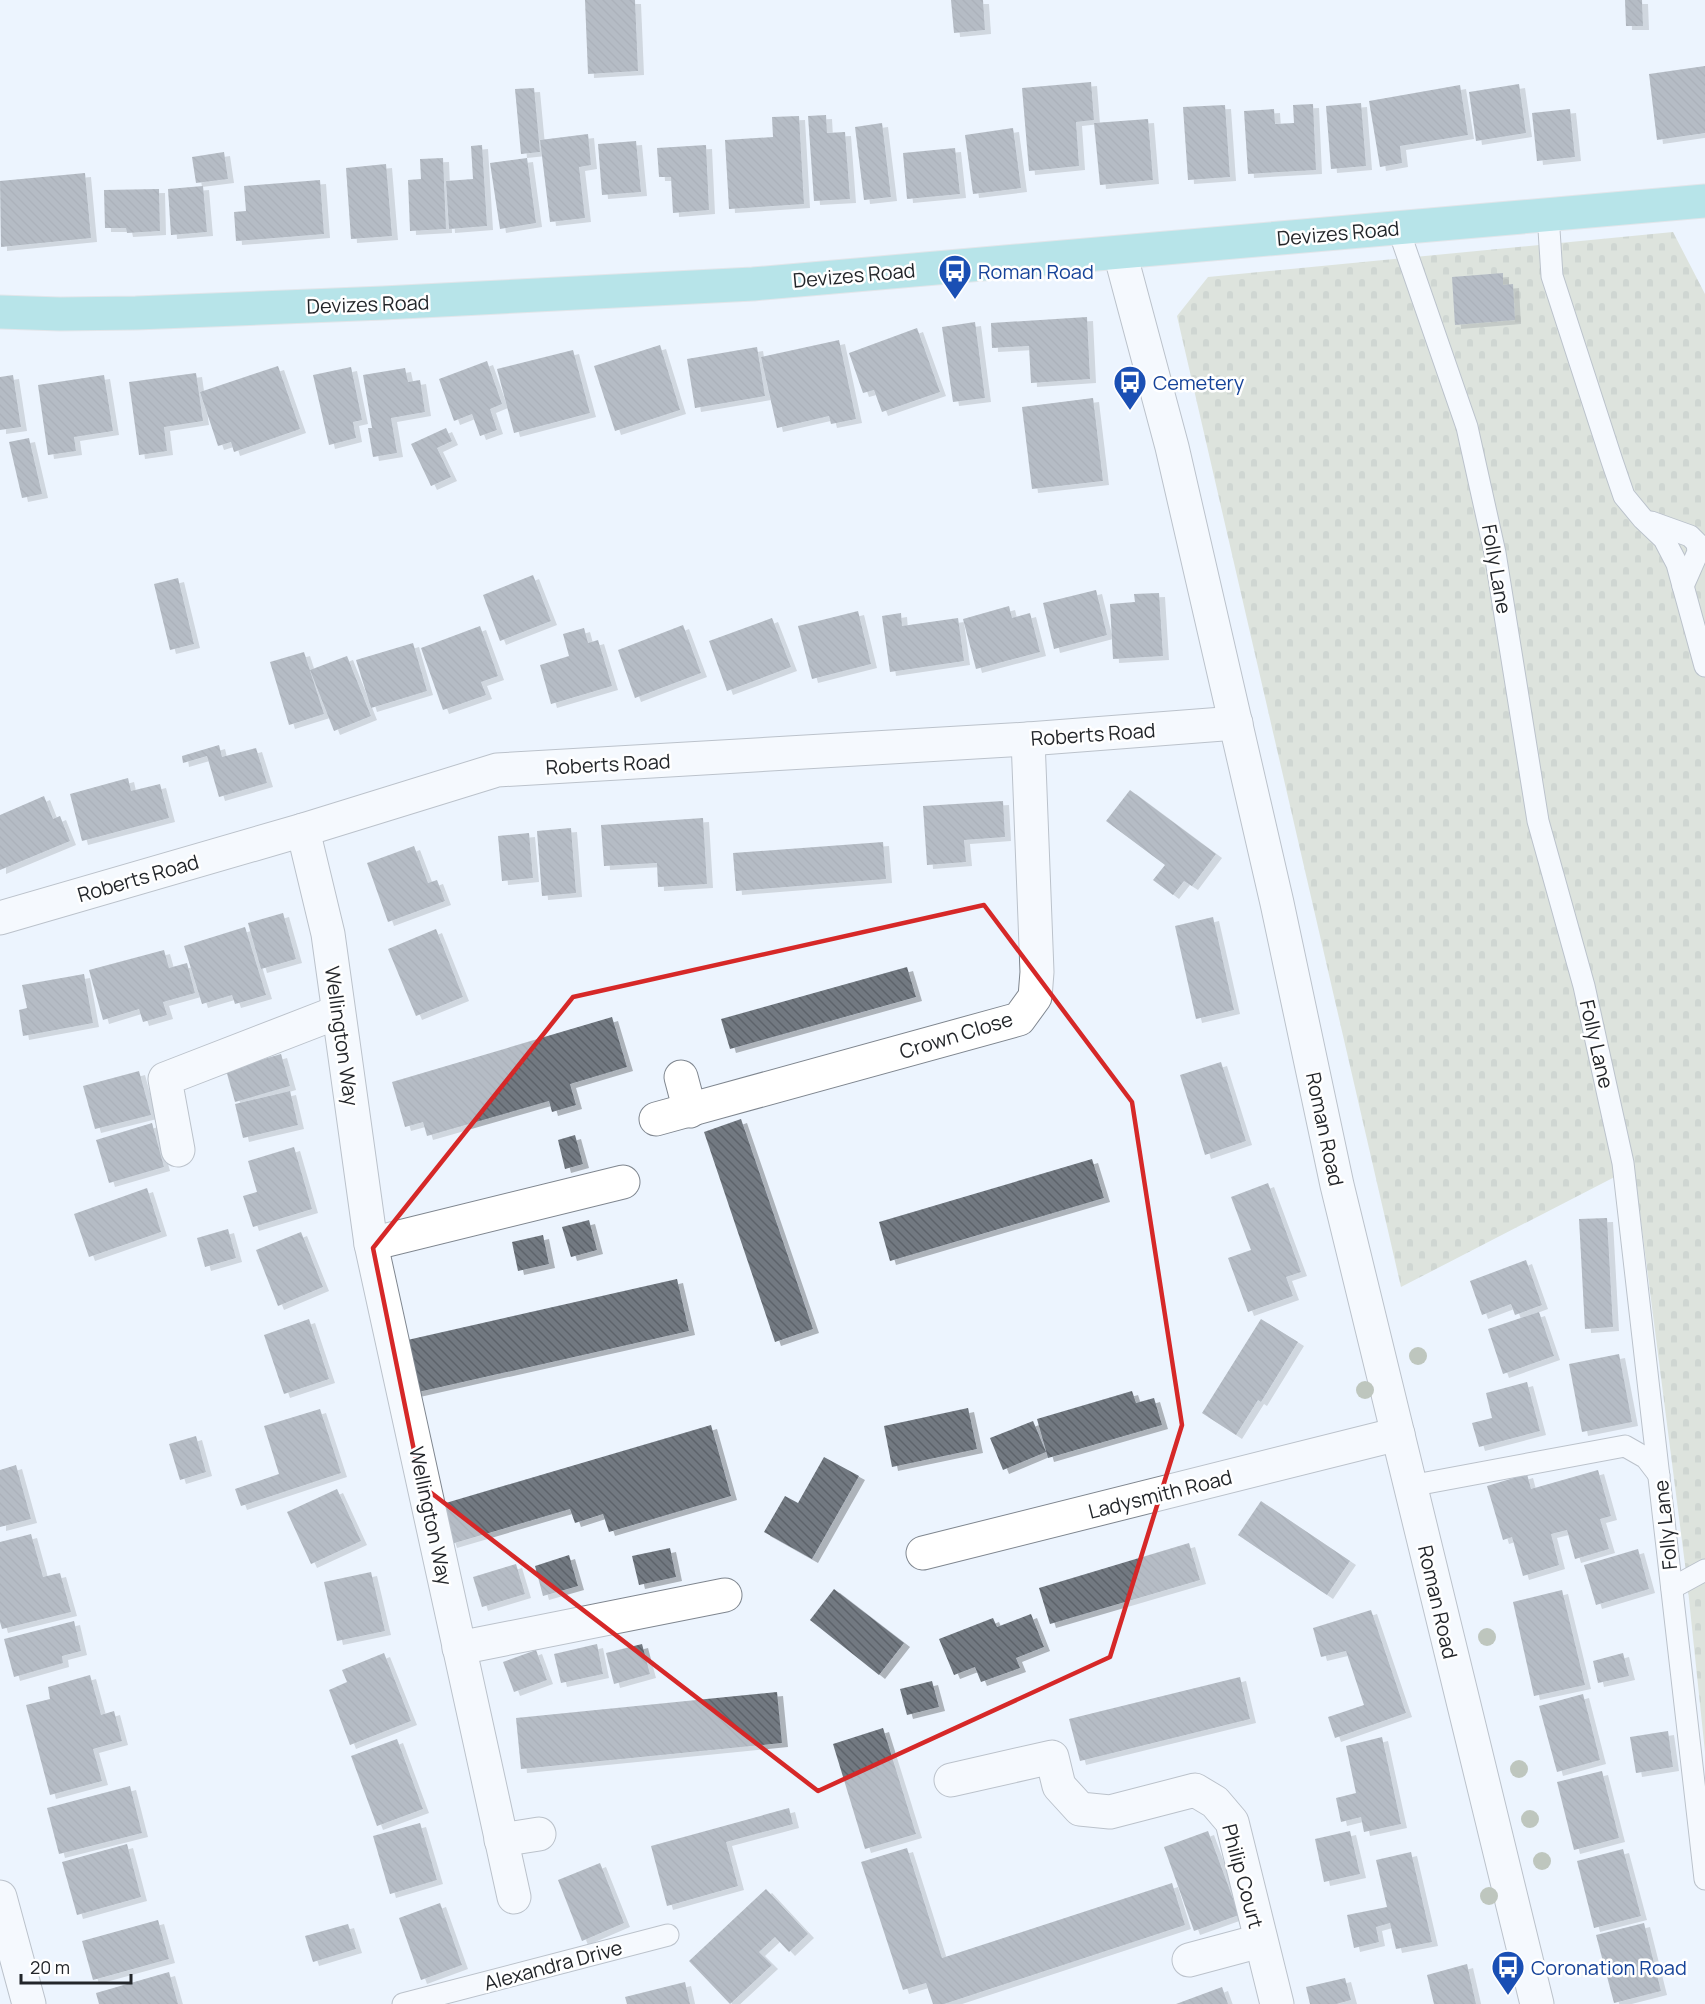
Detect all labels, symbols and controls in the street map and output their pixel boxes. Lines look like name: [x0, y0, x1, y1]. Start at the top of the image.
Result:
street label: Devizes Road: [1276, 214, 1400, 252]
bus stop icon: Roman Road: [937, 253, 973, 300]
street label: Devizes Road: [792, 256, 916, 294]
place label: Roman Road: [978, 258, 1094, 285]
street label: Devizes Road: [306, 288, 430, 320]
bus stop icon: Cemetery: [1112, 364, 1148, 411]
place label: Cemetery: [1153, 369, 1245, 396]
street label: Folly Lane: [1476, 522, 1518, 616]
street label: Roberts Road: [1030, 716, 1156, 752]
street label: Roberts Road: [545, 747, 671, 781]
street label: Roberts Road: [74, 848, 202, 908]
street label: Wellington Way: [319, 964, 365, 1108]
street label: Folly Lane: [1574, 997, 1620, 1091]
street label: Crown Close: [896, 1005, 1016, 1065]
street label: Roman Road: [1300, 1070, 1350, 1188]
street label: Wellington Way: [403, 1444, 459, 1588]
street label: Ladysmith Road: [1085, 1463, 1235, 1525]
street label: Folly Lane: [1647, 1479, 1683, 1571]
street label: Roman Road: [1412, 1543, 1464, 1661]
street label: Philip Court: [1216, 1821, 1270, 1931]
street label: Alexandra Drive: [481, 1934, 625, 1996]
scale bar: [21, 1947, 130, 1985]
bus stop icon: Coronation Road: [1490, 1949, 1526, 1996]
place label: Coronation Road: [1531, 1954, 1687, 1981]
text: 20 m: [30, 1955, 70, 1979]

